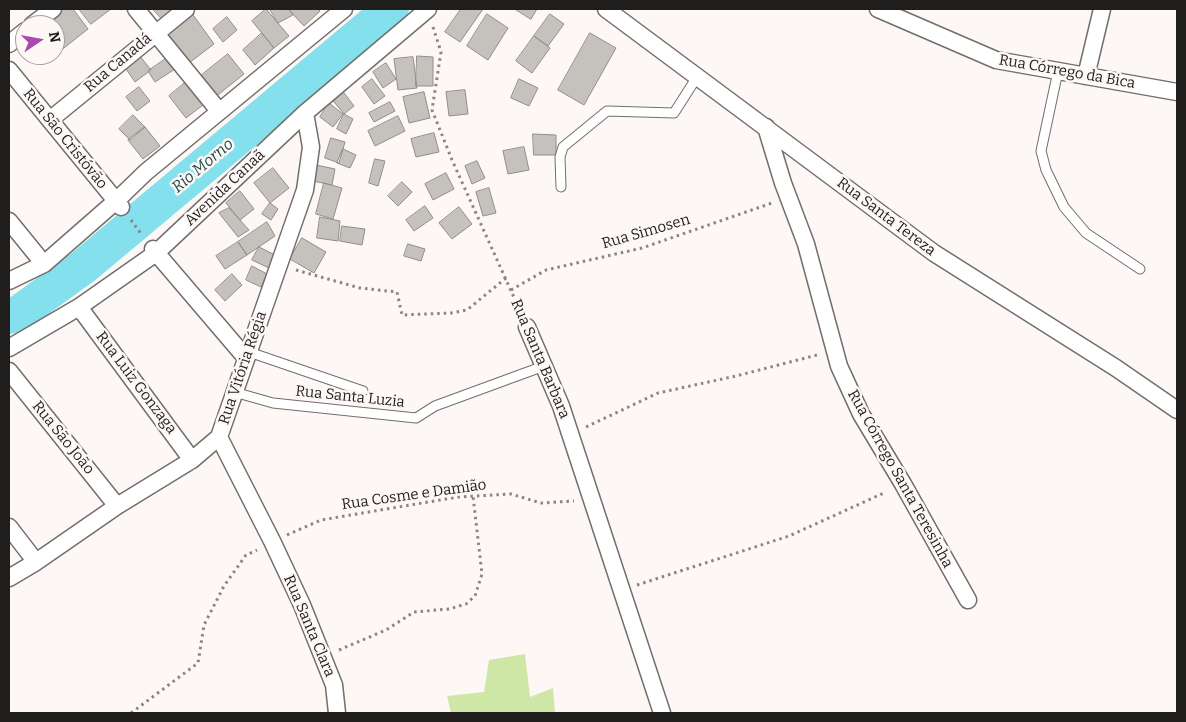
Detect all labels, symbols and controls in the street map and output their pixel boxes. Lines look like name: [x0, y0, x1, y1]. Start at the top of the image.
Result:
north arrow: [15, 15, 65, 65]
text: N: [45, 30, 64, 44]
street label: Rua Canadá: [81, 30, 155, 96]
street label: Rua Córrego da Bica: [997, 51, 1137, 93]
street label: Rua São Cristóvão: [19, 85, 111, 193]
water label: Rio Morno: [168, 135, 238, 197]
street label: Avenida Canaã: [181, 146, 269, 230]
street label: Rua Santa Tereza: [833, 174, 939, 260]
street label: Rua Simosen: [600, 211, 692, 253]
street label: Rua Santa Barbara: [507, 297, 573, 421]
street label: Rua Vitória Régia: [215, 309, 271, 427]
street label: Rua Luiz Gonzaga: [92, 328, 180, 438]
street label: Rua Santa Luzia: [294, 382, 406, 412]
street label: Rua Córrego Santa Teresinha: [843, 387, 957, 571]
street label: Rua São João: [28, 398, 98, 478]
street label: Rua Cosme e Damião: [340, 476, 488, 514]
street label: Rua Santa Clara: [279, 572, 339, 680]

